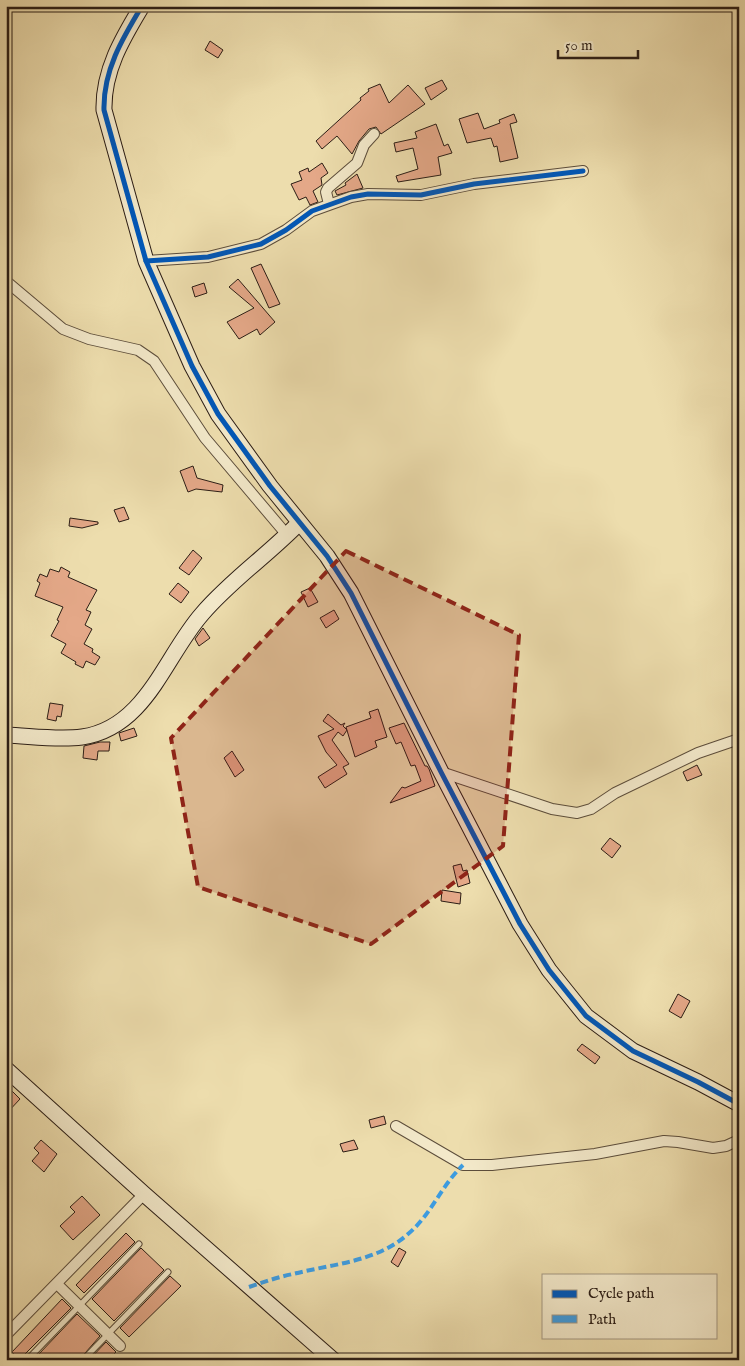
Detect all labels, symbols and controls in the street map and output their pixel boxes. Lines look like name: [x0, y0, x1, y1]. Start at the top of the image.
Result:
scale bar: [558, 28, 638, 60]
text: 50 m: [565, 36, 593, 55]
legend: [542, 1274, 718, 1338]
text: Cycle path: [588, 1284, 654, 1303]
text: Path: [588, 1310, 616, 1329]

